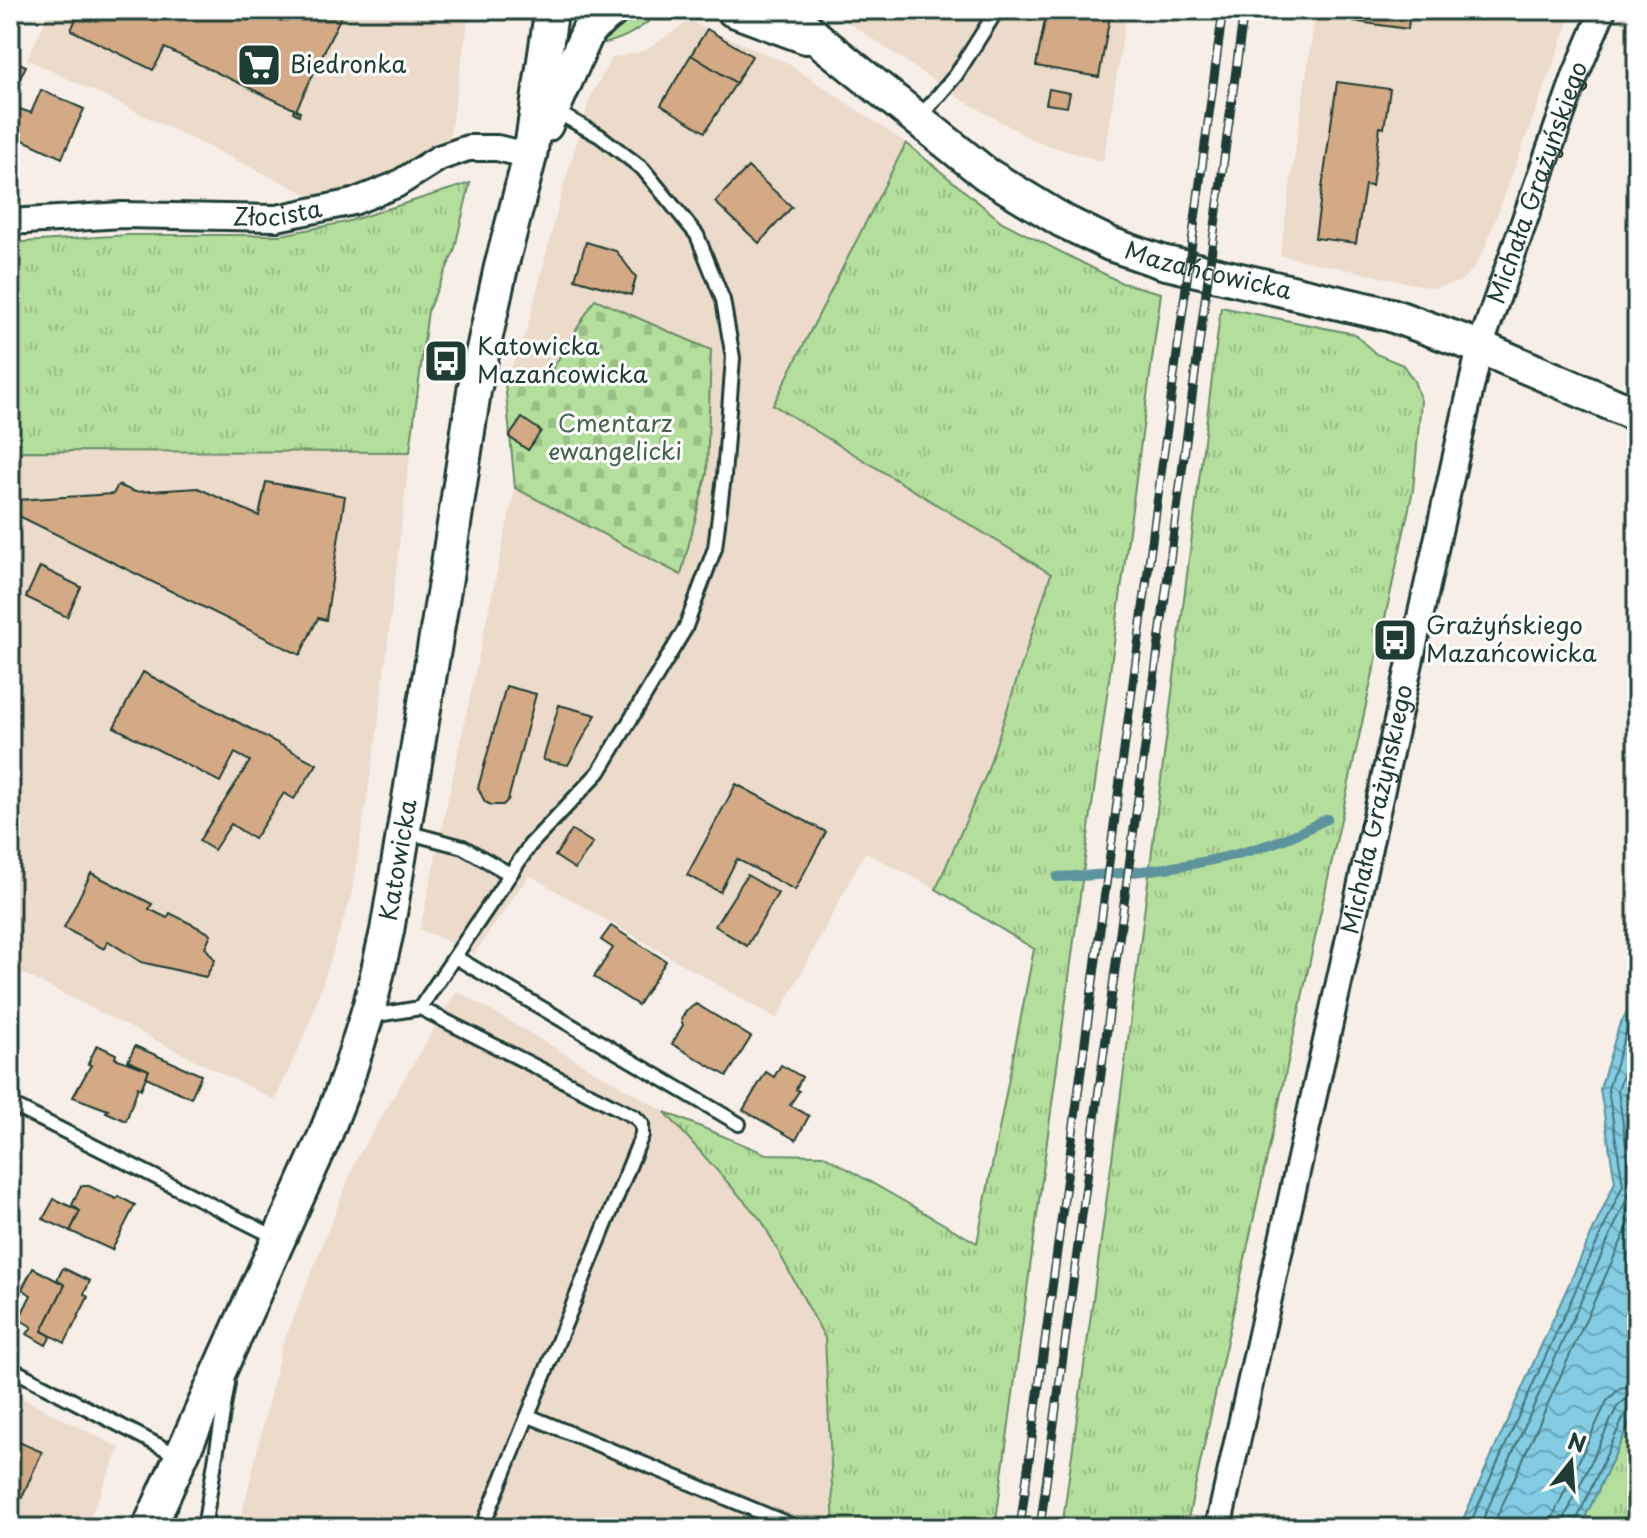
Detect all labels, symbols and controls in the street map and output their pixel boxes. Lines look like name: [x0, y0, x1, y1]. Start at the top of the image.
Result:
supermarket icon: Biedronka: [235, 41, 283, 89]
place label: Biedronka: [290, 45, 406, 81]
street label: Michała Grażyńskiego: [1477, 55, 1596, 308]
street label: Złocista: [233, 189, 325, 234]
street label: Mazańcowicka: [1120, 231, 1296, 307]
place label: Katowicka Mazańcowicka: [477, 327, 648, 391]
bus stop icon: Katowicka Mazańcowicka: [422, 337, 470, 385]
park label: Cmentarz ewangelicki: [548, 404, 682, 468]
place label: Grażyńskiego Mazańcowicka: [1426, 606, 1597, 670]
bus stop icon: Grażyńskiego Mazańcowicka: [1371, 616, 1419, 664]
street label: Michała Grażyńskiego: [1330, 681, 1421, 937]
street label: Katowicka: [369, 796, 425, 923]
north arrow: [1531, 1422, 1611, 1502]
text: N: [1564, 1423, 1590, 1460]

